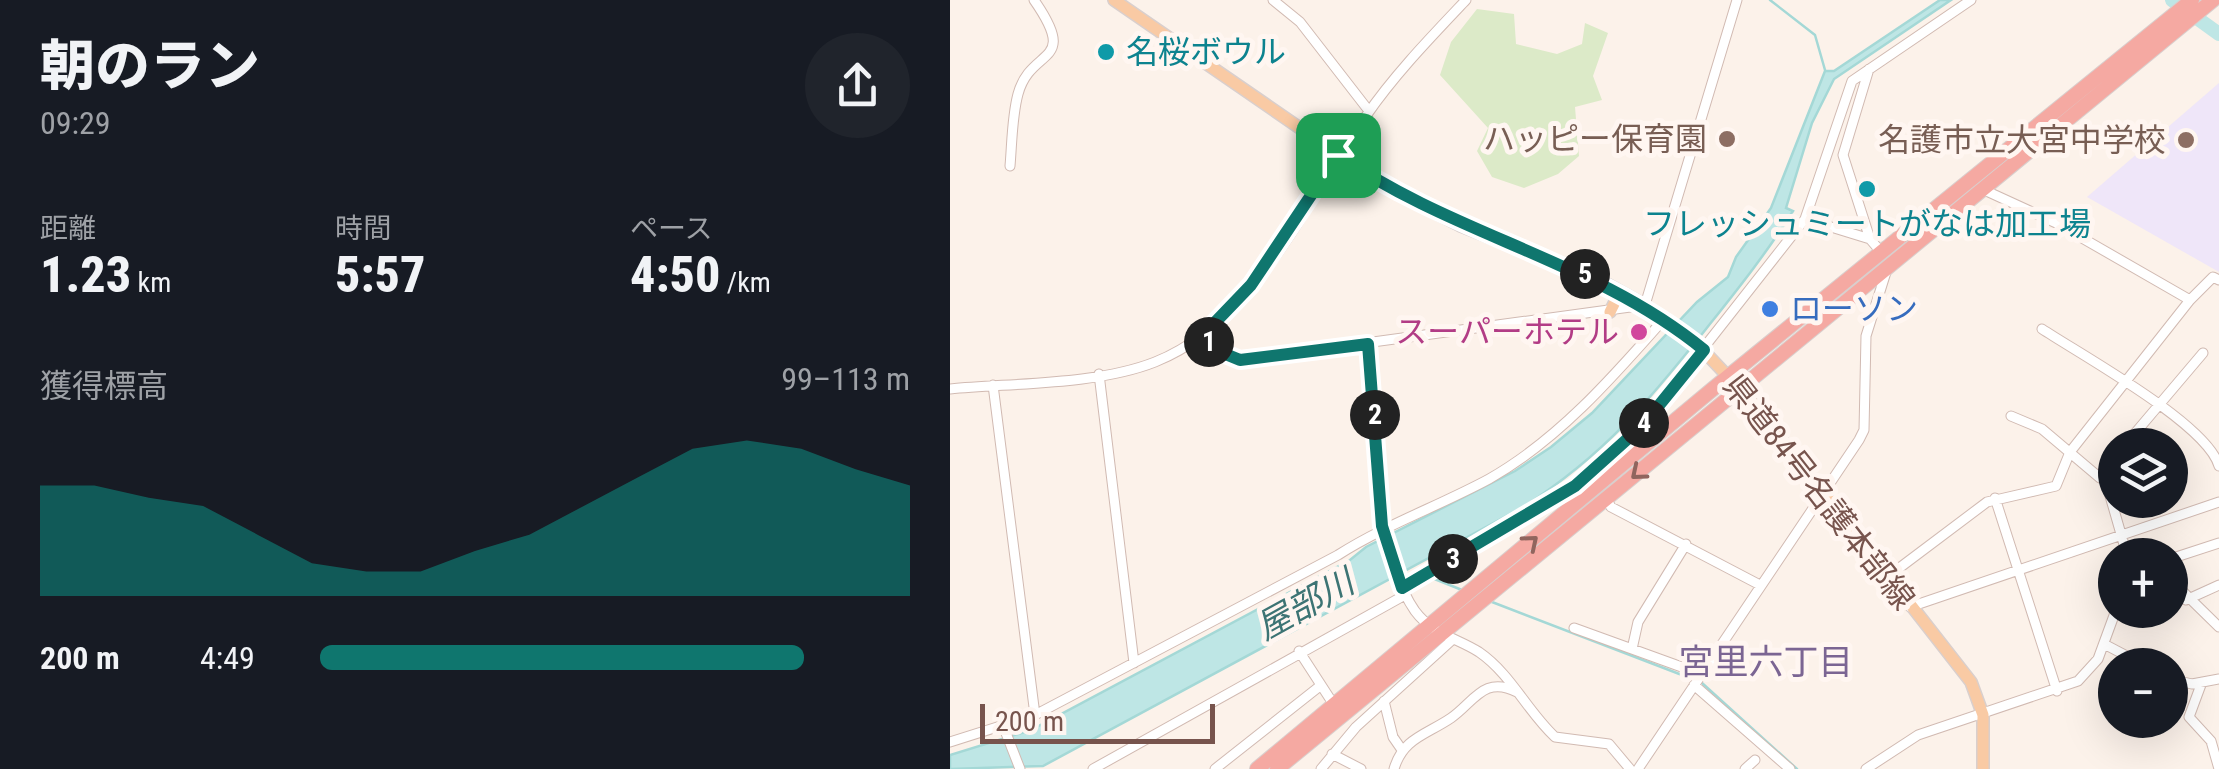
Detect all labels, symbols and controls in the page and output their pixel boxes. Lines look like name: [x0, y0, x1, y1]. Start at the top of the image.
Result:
button: share: [805, 33, 910, 138]
place label: 名桜ボウル: [1126, 33, 1286, 71]
text: 朝のラン: [40, 34, 260, 98]
marker: 名桜ボウル: [1095, 41, 1117, 63]
text: 09:29: [40, 104, 111, 142]
pin: [1296, 113, 1381, 198]
place label: ハッピー保育園: [1483, 120, 1707, 158]
place label: 名護市立大宮中学校: [1878, 121, 2166, 159]
icon: arrive: [1311, 128, 1366, 183]
marker: ハッピー保育園: [1716, 128, 1738, 150]
marker: 名護市立大宮中学校: [2175, 129, 2197, 151]
marker: フレッシュミートがなは加工場: [1856, 178, 1878, 200]
place label: フレッシュミートがなは加工場: [1643, 205, 2091, 243]
text: 距離: [40, 212, 96, 245]
text: 時間: [335, 212, 391, 245]
text: ペース: [630, 212, 713, 245]
text: 1.23: [40, 246, 131, 304]
text: 5:57: [335, 246, 425, 304]
text: 4:50: [630, 246, 720, 304]
pin: 5: [1560, 249, 1610, 299]
text: 5: [1578, 257, 1592, 290]
text: km: [131, 266, 171, 299]
text: /km: [720, 266, 771, 299]
place label: ローソン: [1790, 290, 1918, 328]
marker: ローソン: [1759, 298, 1781, 320]
place label: スーパーホテル: [1395, 313, 1619, 351]
pin: 1: [1184, 317, 1234, 367]
marker: スーパーホテル: [1628, 321, 1650, 343]
text: 1: [1202, 325, 1216, 358]
text: 99–113 m: [781, 360, 910, 398]
text: 獲得標高: [40, 367, 168, 405]
street label: 県道84号名護本部線: [1715, 367, 1923, 617]
pin: 2: [1350, 390, 1400, 440]
text: 2: [1368, 398, 1382, 431]
pin: 4: [1619, 398, 1669, 448]
text: 4: [1637, 406, 1651, 439]
map controls: [2098, 428, 2188, 738]
button: layers: [2098, 428, 2188, 518]
one-way arrow: [1631, 461, 1649, 479]
pin: 3: [1428, 534, 1478, 584]
one-way arrow: [1520, 535, 1538, 553]
button: +: [2098, 538, 2188, 628]
text: 3: [1446, 542, 1460, 575]
water label: 屋部川: [1249, 560, 1364, 648]
text: 200 m: [40, 639, 120, 677]
text: 4:49: [200, 639, 255, 677]
district label: 宮里六丁目: [1678, 642, 1854, 683]
button: −: [2098, 648, 2188, 738]
scale bar: [980, 699, 1215, 744]
text: 200 m: [995, 705, 1064, 738]

